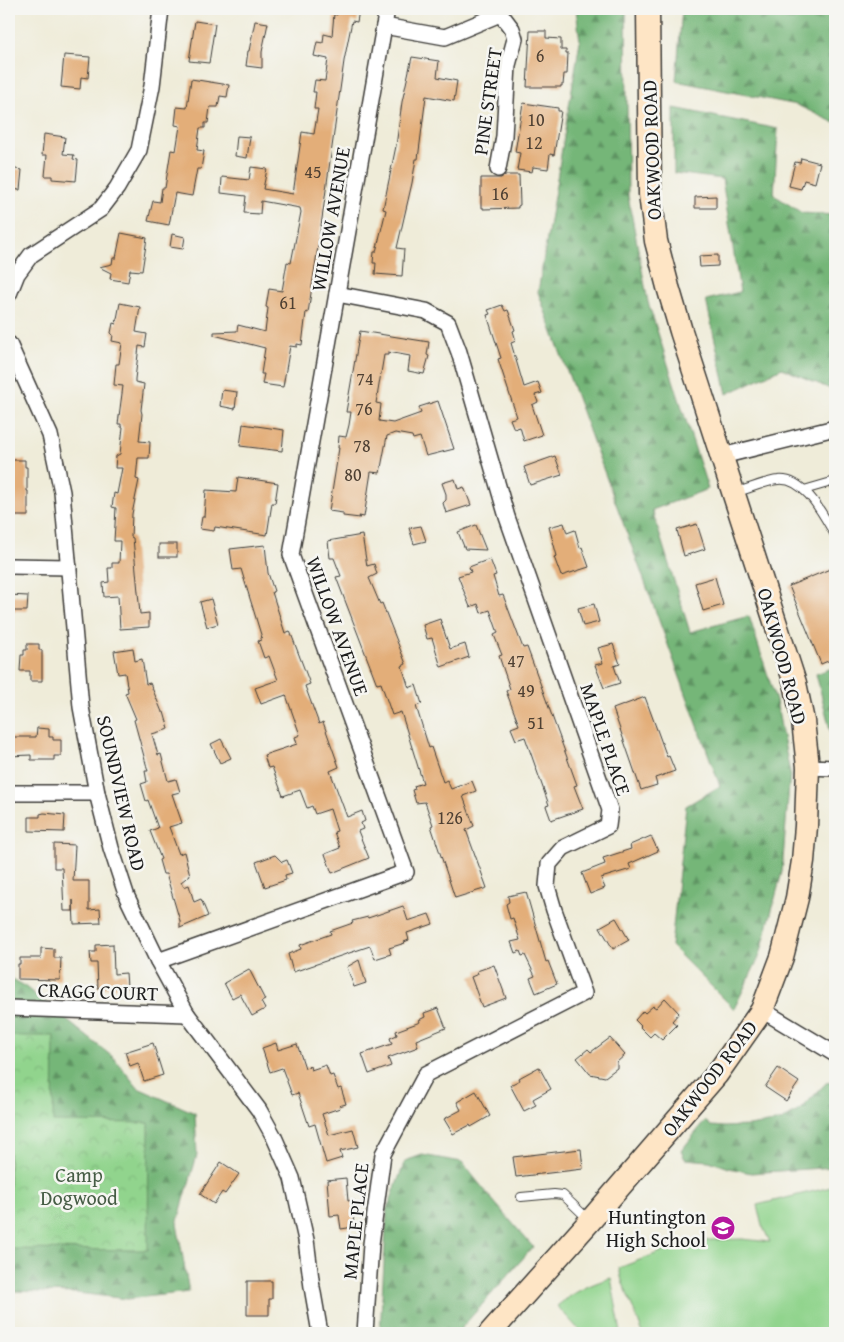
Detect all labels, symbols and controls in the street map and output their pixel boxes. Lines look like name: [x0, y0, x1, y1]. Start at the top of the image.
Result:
house number: 6: [536, 42, 544, 69]
street label: PINE STREET: [465, 45, 509, 157]
street label: OAKWOOD ROAD: [634, 79, 668, 221]
house number: 10: [527, 106, 545, 133]
house number: 12: [525, 129, 543, 156]
street label: WILLOW AVENUE: [303, 144, 357, 294]
house number: 45: [304, 158, 322, 185]
house number: 16: [491, 180, 509, 207]
house number: 61: [279, 289, 297, 316]
house number: 74: [356, 365, 374, 392]
house number: 76: [355, 395, 373, 422]
house number: 78: [353, 432, 371, 459]
house number: 80: [344, 461, 362, 488]
street label: WILLOW AVENUE: [299, 552, 377, 700]
street label: OAKWOOD ROAD: [751, 584, 815, 728]
house number: 47: [507, 647, 525, 674]
house number: 49: [517, 677, 535, 704]
street label: MAPLE PLACE: [573, 679, 639, 799]
house number: 51: [527, 709, 545, 736]
street label: SOUNDVIEW ROAD: [90, 712, 154, 874]
house number: 126: [437, 804, 463, 831]
street label: CRAGG COURT: [37, 974, 159, 1008]
street label: OAKWOOD ROAD: [654, 1014, 764, 1142]
park label: Camp Dogwood: [40, 1160, 118, 1212]
street label: MAPLE PLACE: [334, 1161, 376, 1281]
place label: Huntington High School: [606, 1202, 706, 1254]
school or university icon: Huntington High School: [710, 1215, 736, 1241]

